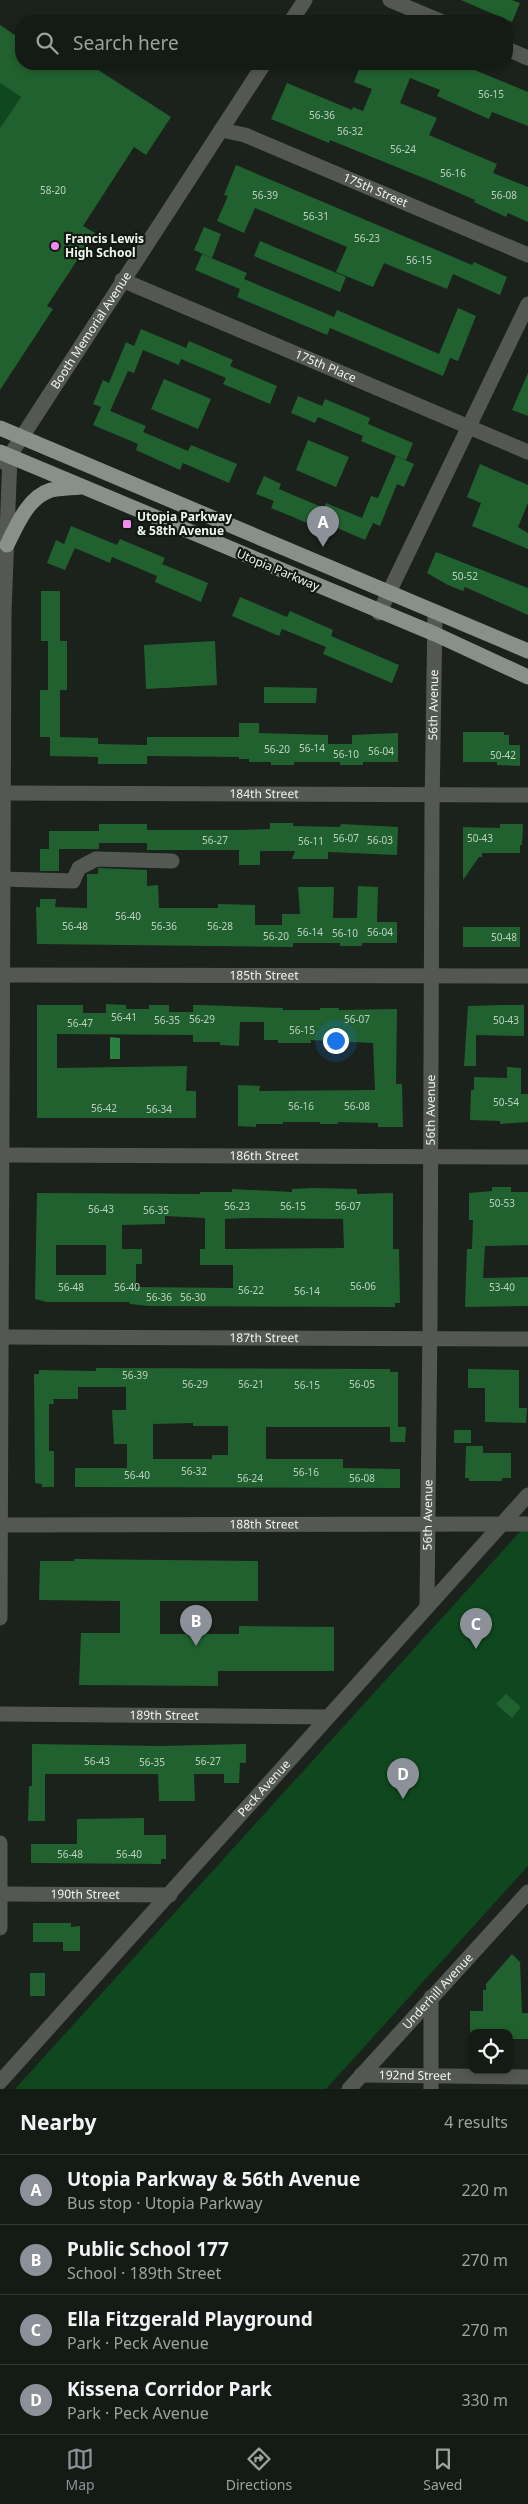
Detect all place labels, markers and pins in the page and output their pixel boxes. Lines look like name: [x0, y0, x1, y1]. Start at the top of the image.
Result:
place label: Francis Lewis High School: [65, 230, 144, 261]
marker: Francis Lewis High School: [49, 240, 61, 252]
pin: A: [307, 506, 339, 547]
place label: Utopia Parkway & 58th Avenue: [137, 508, 232, 539]
marker: Utopia Parkway & 58th Avenue: [121, 518, 133, 530]
pin: B: [180, 1605, 212, 1646]
pin: C: [460, 1608, 492, 1649]
pin: D: [387, 1758, 419, 1799]

